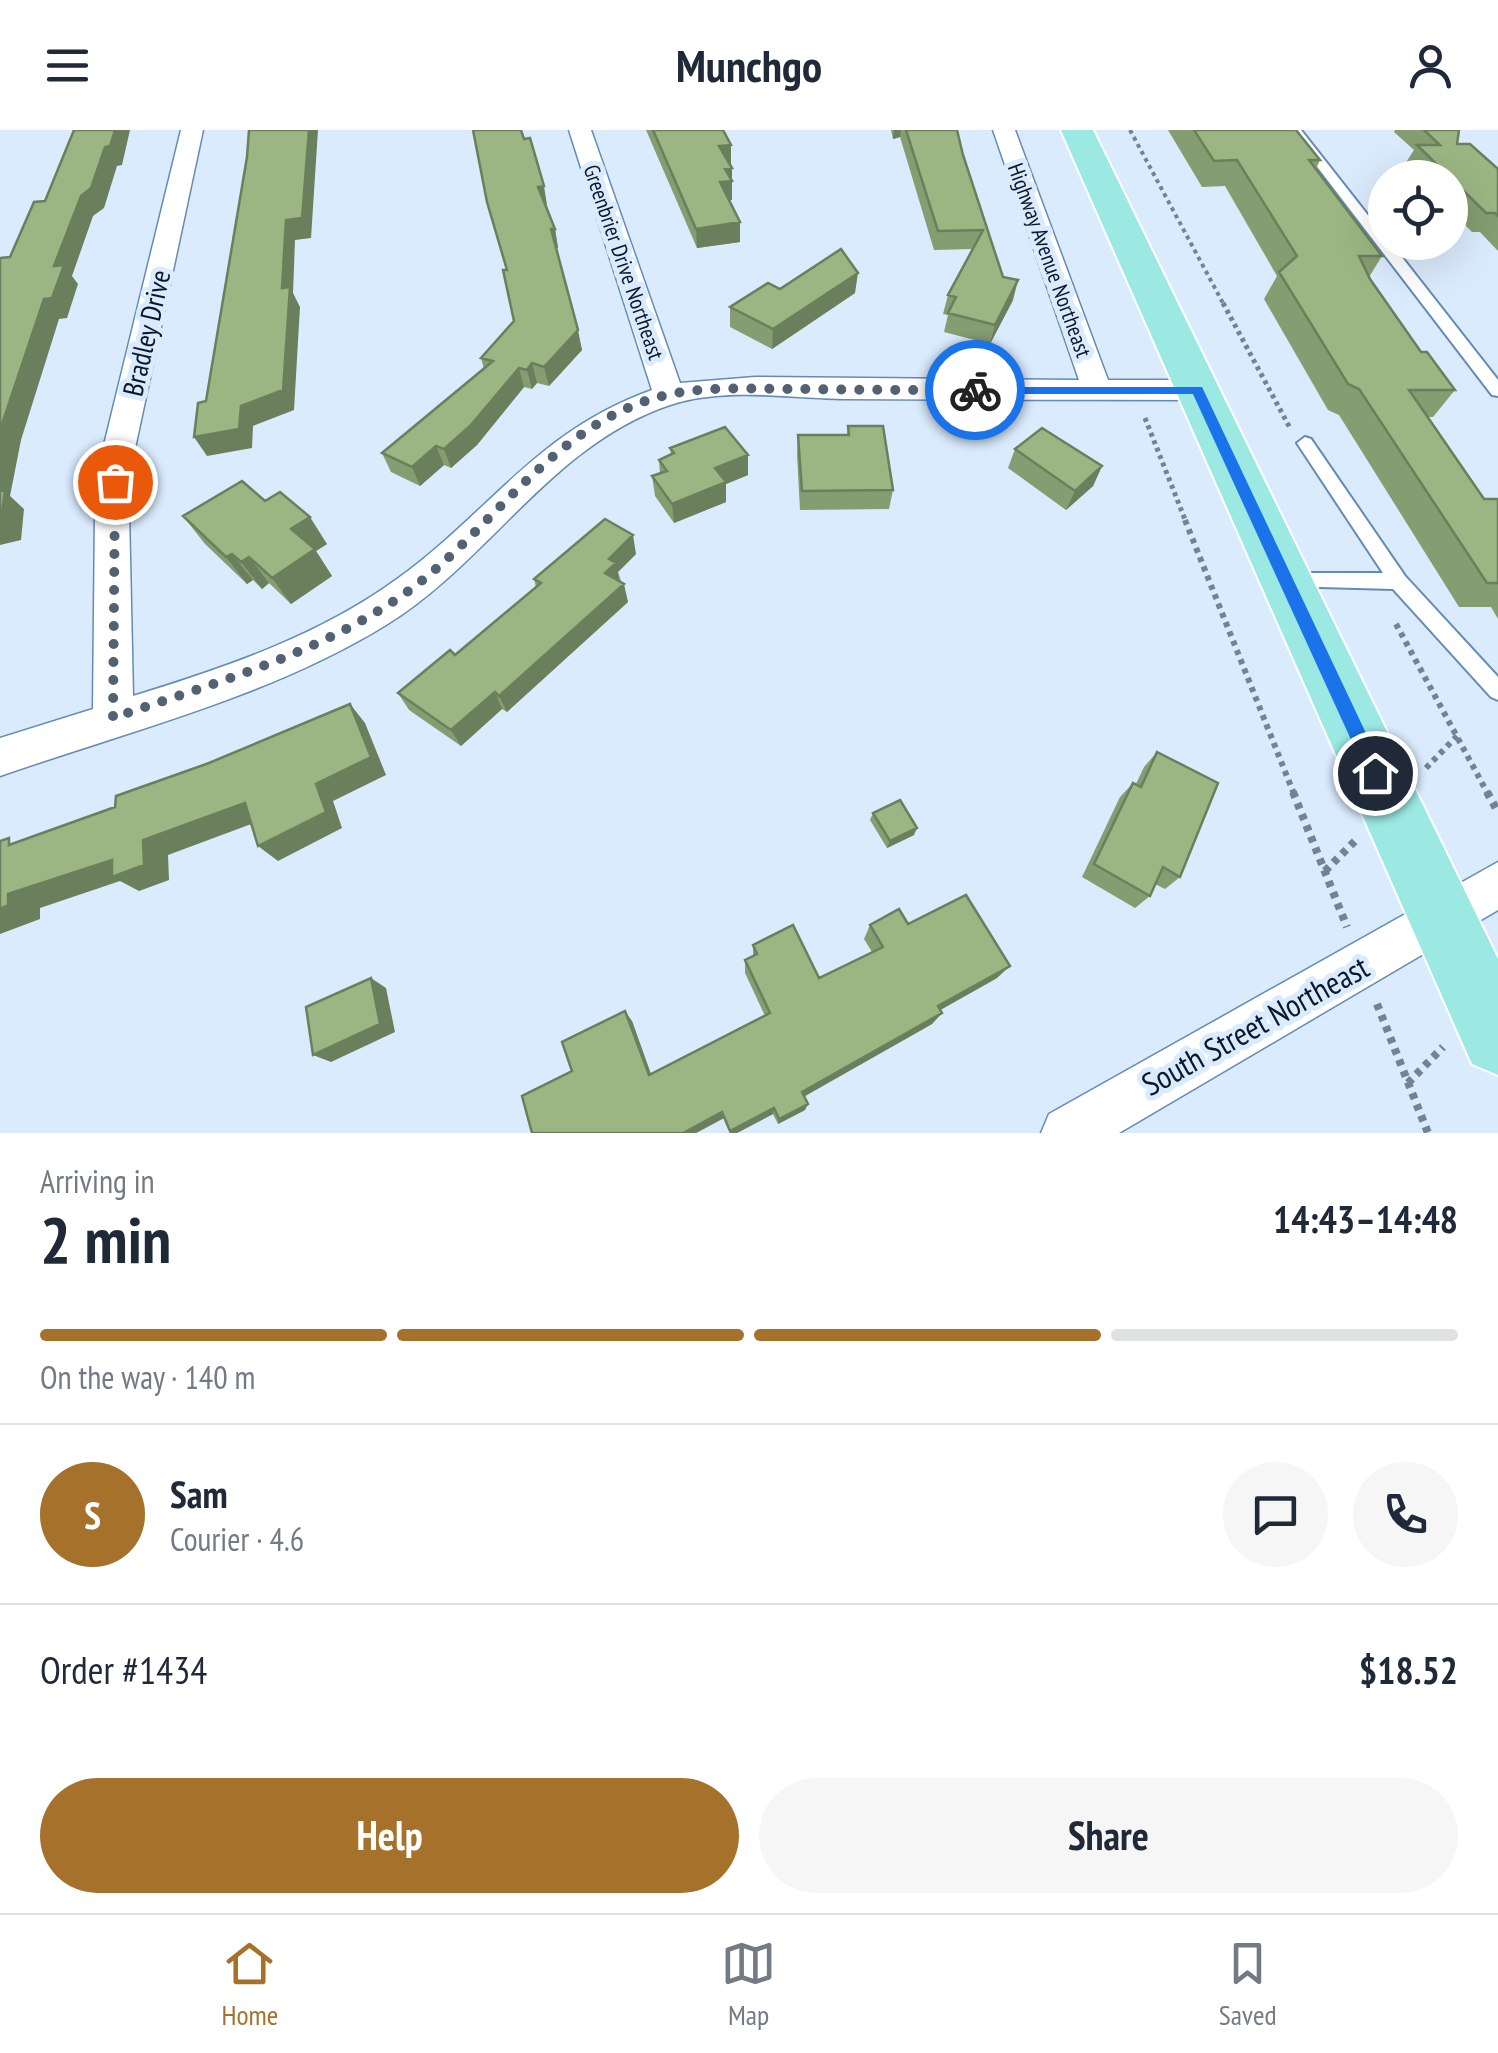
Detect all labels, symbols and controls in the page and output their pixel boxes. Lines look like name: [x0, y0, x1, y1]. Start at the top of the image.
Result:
text: Munchgo: [676, 36, 822, 94]
icon: menu: [40, 38, 95, 93]
icon: person: [1403, 38, 1458, 93]
street label: Highway Avenue Northeast: [1002, 159, 1098, 361]
map controls: [1368, 160, 1468, 260]
button: locate: [1368, 160, 1468, 260]
street label: Greenbrier Drive Northeast: [578, 161, 670, 363]
street label: Bradley Drive: [114, 266, 178, 400]
courier: [925, 340, 1025, 440]
icon: bike: [948, 363, 1003, 418]
pin: [73, 440, 158, 525]
icon: bag: [88, 455, 143, 510]
pin: [1333, 731, 1418, 816]
icon: home: [1348, 746, 1403, 801]
street label: South Street Northeast: [1134, 945, 1376, 1105]
text: Arriving in: [40, 1160, 155, 1202]
text: 14:43–14:48: [1273, 1194, 1458, 1243]
text: 2 min: [40, 1197, 171, 1281]
text: On the way · 140 m: [40, 1356, 255, 1398]
button: chat: [1223, 1462, 1328, 1567]
button: phone: [1353, 1462, 1458, 1567]
text: Sam: [170, 1469, 228, 1518]
text: S: [84, 1490, 101, 1539]
text: Courier · 4.6: [170, 1518, 304, 1560]
text: Order #1434: [40, 1645, 207, 1694]
text: $18.52: [1359, 1645, 1458, 1694]
button: Help: [40, 1778, 739, 1893]
button: Share: [759, 1778, 1458, 1893]
tab: Home: [221, 1936, 278, 2033]
tab: Map: [721, 1936, 776, 2033]
tab: Saved: [1219, 1936, 1277, 2033]

